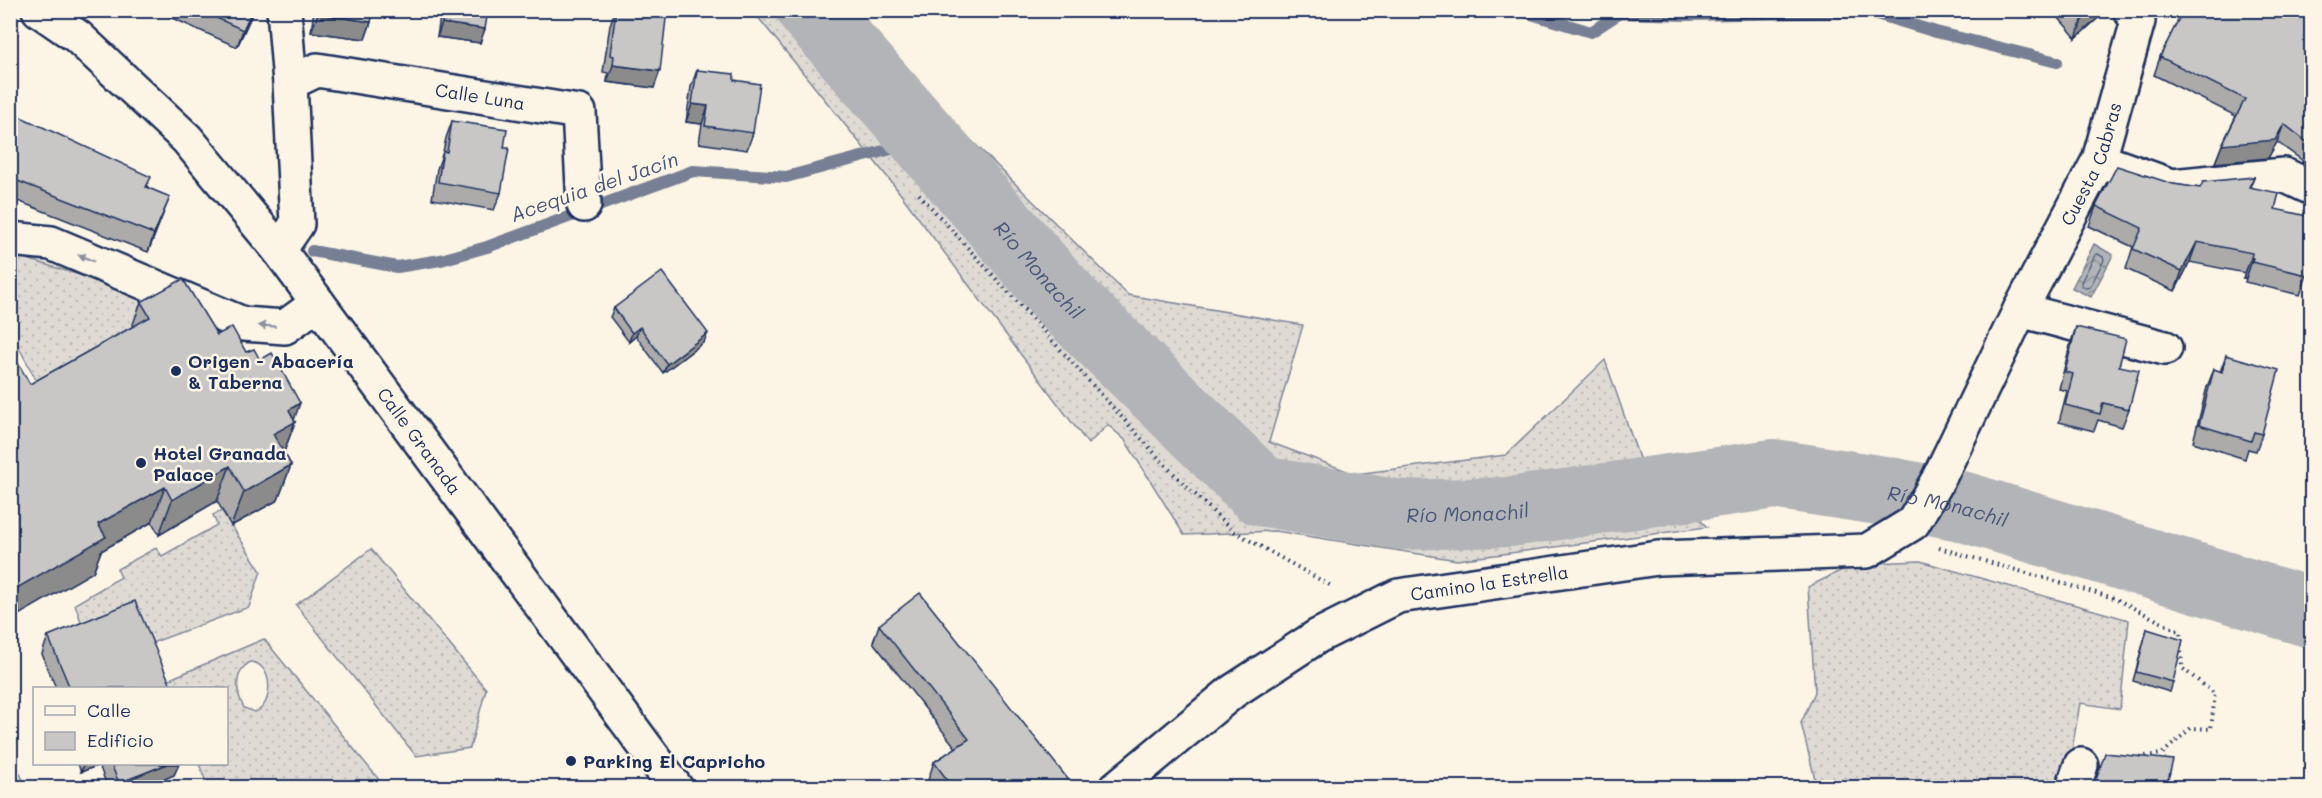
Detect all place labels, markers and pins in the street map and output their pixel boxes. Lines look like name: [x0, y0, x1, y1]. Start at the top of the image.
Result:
place label: Origen - Abacería & Taberna: [188, 349, 354, 394]
marker: Origen - Abacería & Taberna: [169, 364, 183, 378]
place label: Hotel Granada Palace: [153, 441, 287, 486]
marker: Hotel Granada Palace: [134, 456, 148, 470]
place label: Parking El Capricho: [583, 749, 765, 773]
marker: Parking El Capricho: [564, 754, 578, 768]

